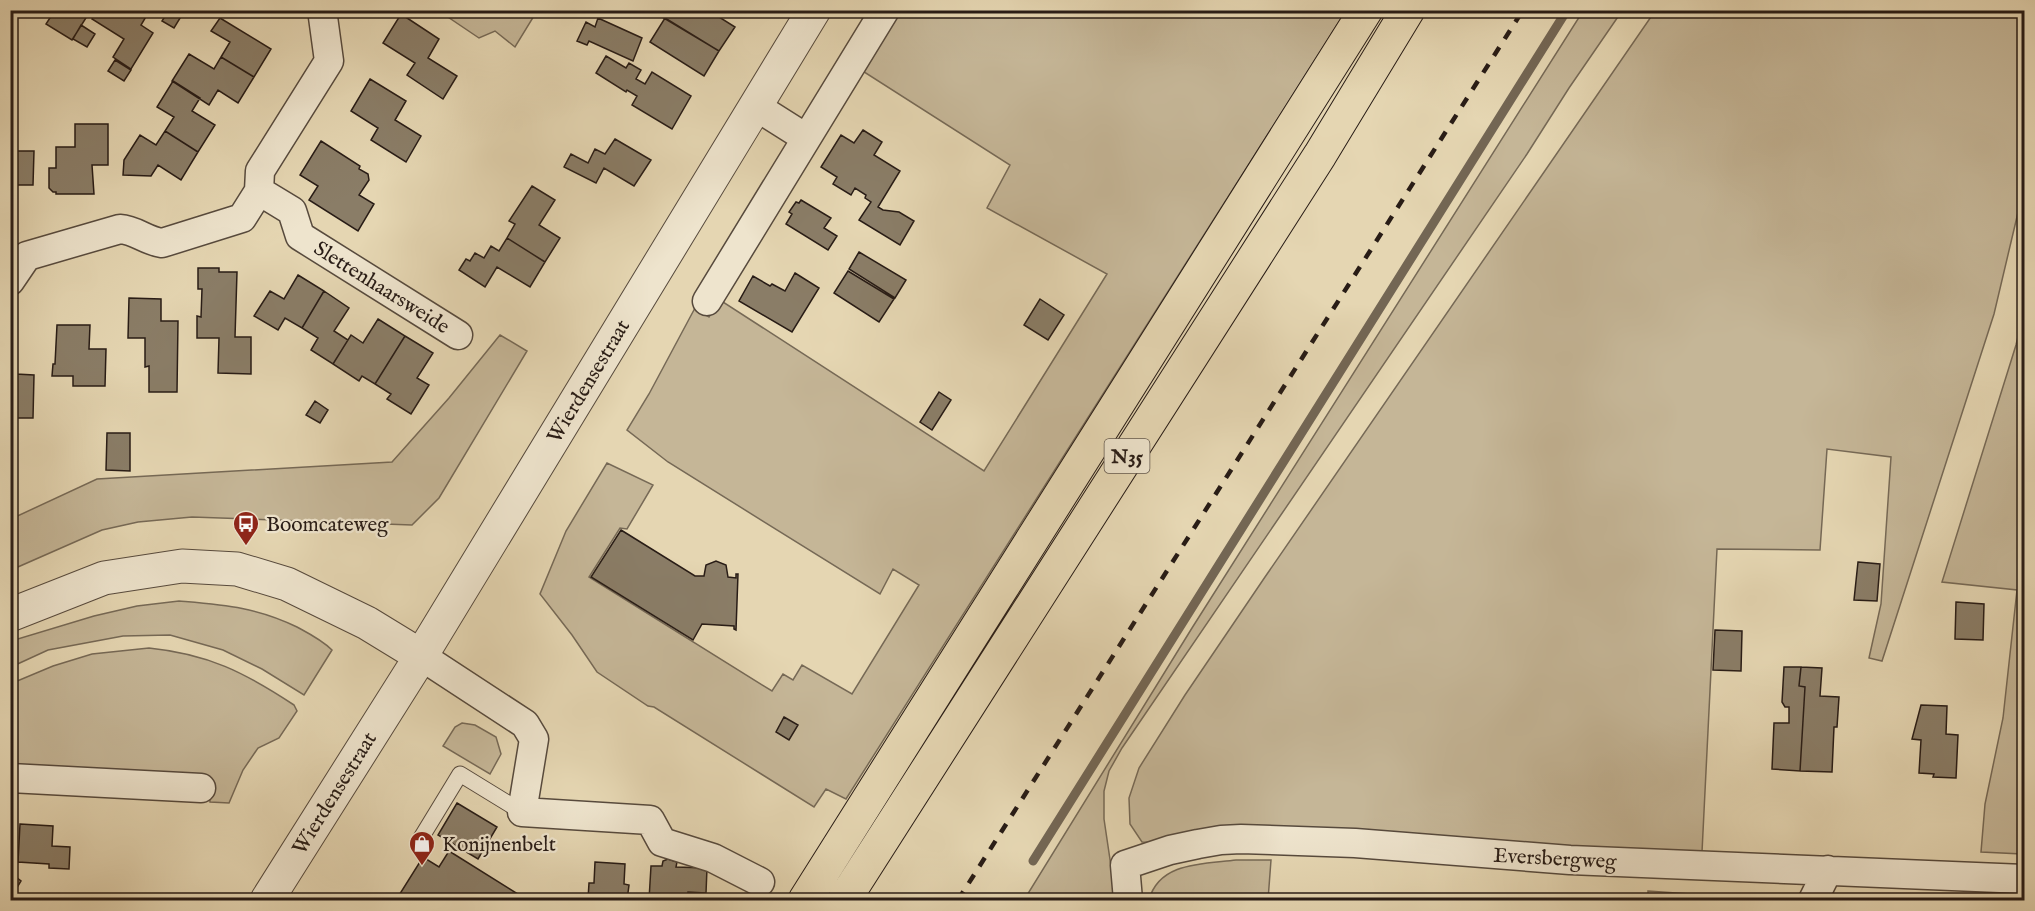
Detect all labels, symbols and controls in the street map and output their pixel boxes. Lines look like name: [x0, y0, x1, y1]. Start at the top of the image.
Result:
street label: Slettenhaarsweide: [308, 236, 455, 341]
street label: Wierdensestraat: [542, 315, 637, 449]
road number: N35: [1104, 439, 1150, 473]
bus stop icon: Boomcateweg: [231, 509, 261, 547]
place label: Boomcateweg: [266, 512, 389, 539]
street label: Wierdensestraat: [287, 727, 384, 860]
shop icon: Konijnenbelt: [407, 829, 437, 867]
place label: Konijnenbelt: [442, 832, 556, 859]
street label: Eversbergweg: [1493, 843, 1618, 876]

